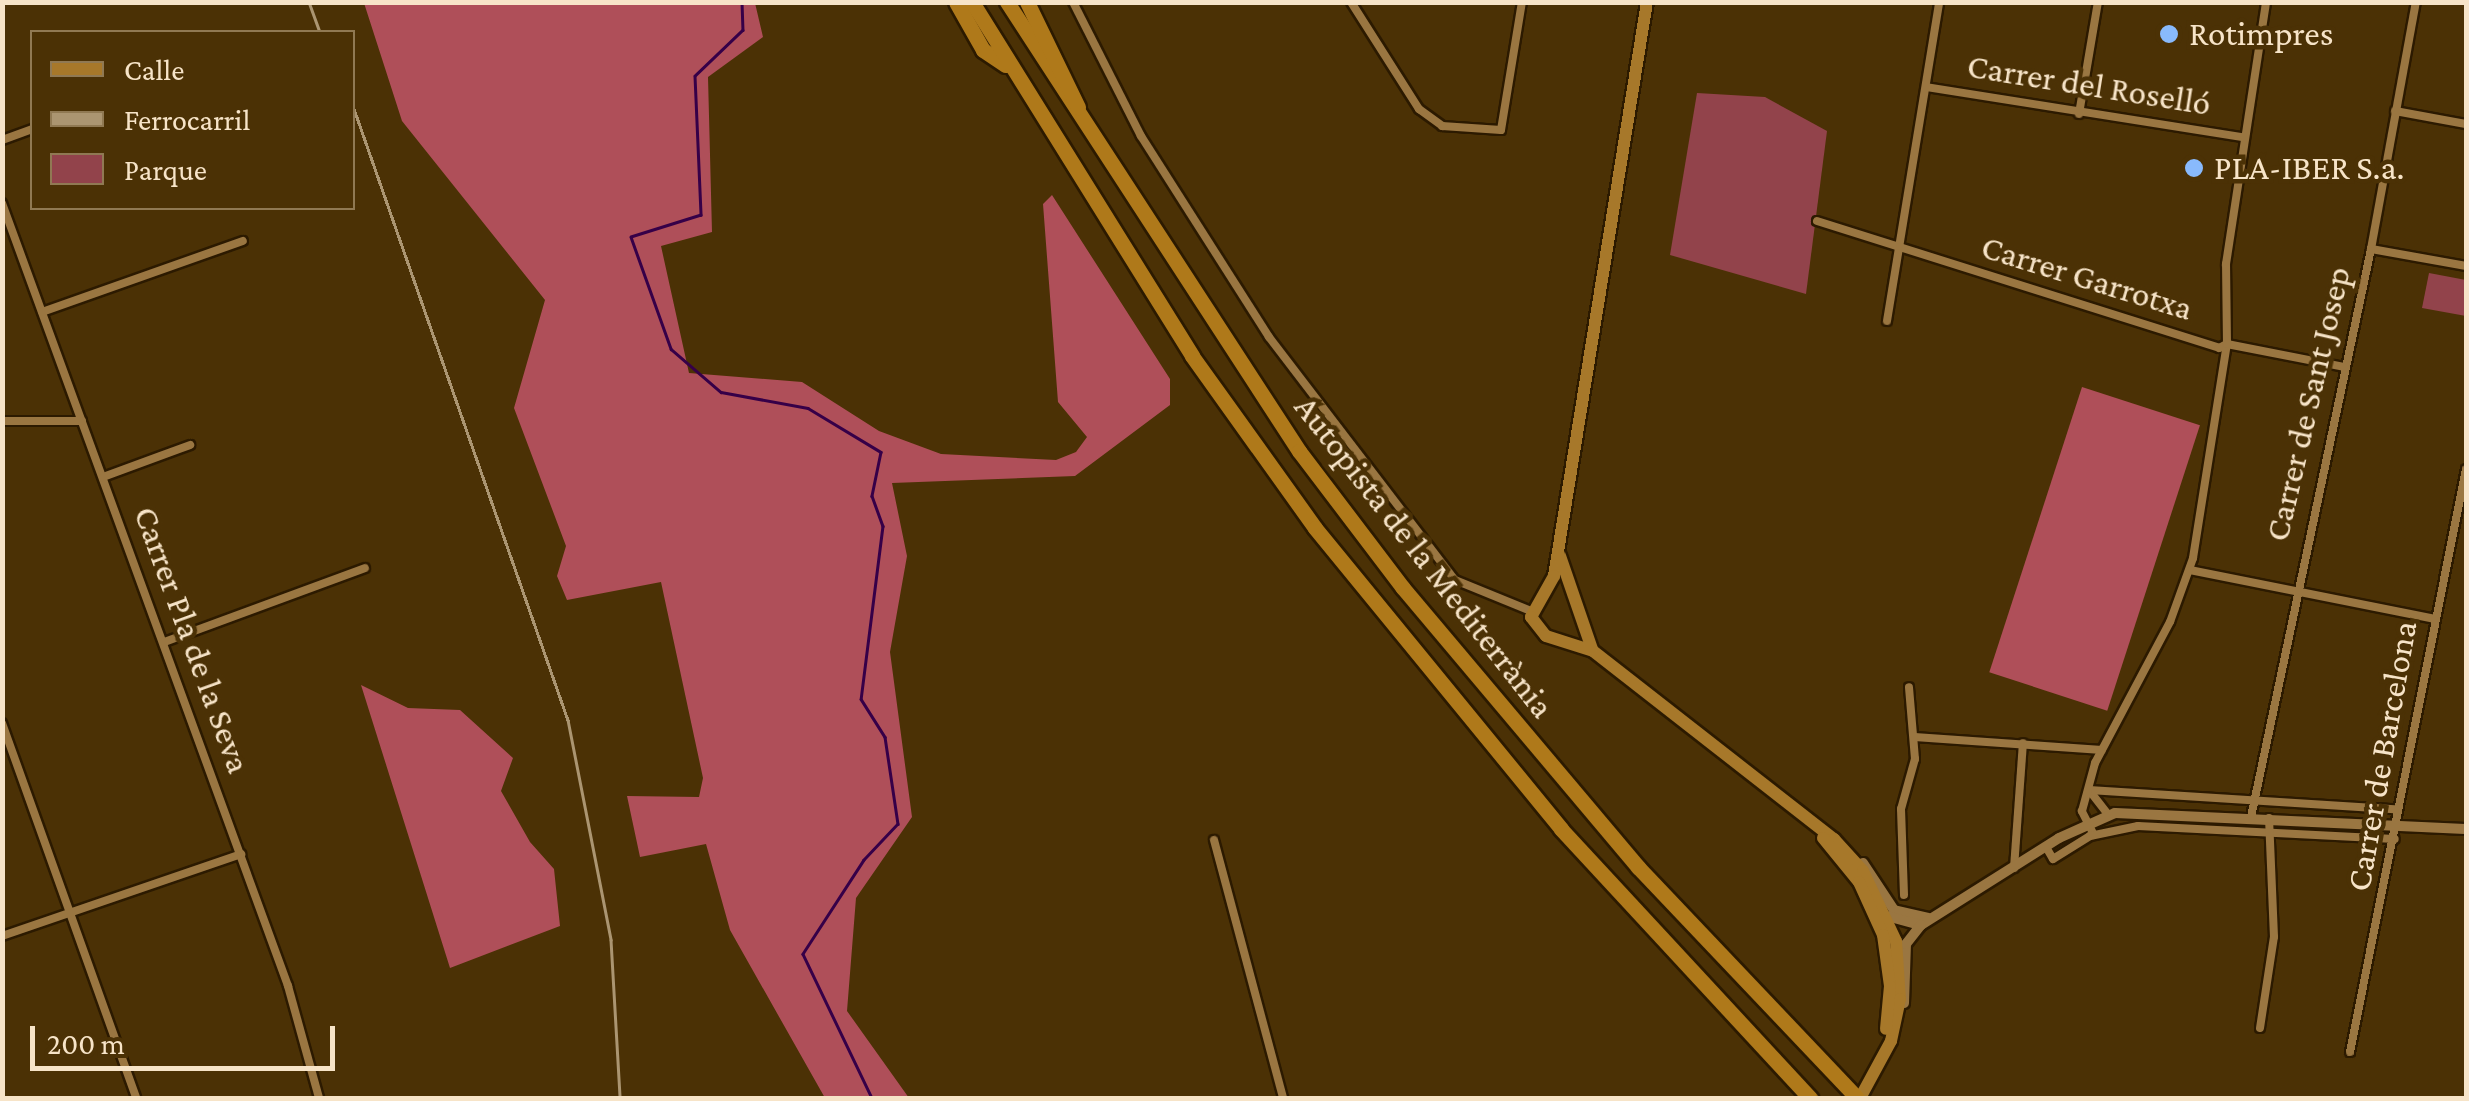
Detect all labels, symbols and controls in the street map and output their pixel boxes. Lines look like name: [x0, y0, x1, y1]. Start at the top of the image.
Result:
place label: Rotimpres: [2189, 13, 2333, 55]
marker: Rotimpres: [2158, 23, 2180, 45]
legend: [30, 30, 355, 210]
street label: Carrer del Roselló: [1964, 45, 2214, 125]
text: Calle: [124, 53, 184, 86]
text: Ferrocarril: [124, 103, 250, 136]
place label: PLA-IBER S.a.: [2214, 147, 2405, 189]
text: Parque: [124, 153, 207, 186]
marker: PLA-IBER S.a.: [2183, 157, 2205, 179]
street label: Carrer Garrotxa: [1976, 226, 2198, 330]
street label: Carrer de Sant Josep: [2256, 263, 2360, 545]
street label: Autopista de la Mediterrània: [1285, 387, 1563, 727]
street label: Carrer Pla de la Seva: [124, 501, 260, 779]
street label: Carrer de Barcelona: [2338, 617, 2426, 895]
scale bar: [35, 1006, 340, 1068]
text: 200 m: [47, 1027, 125, 1060]

